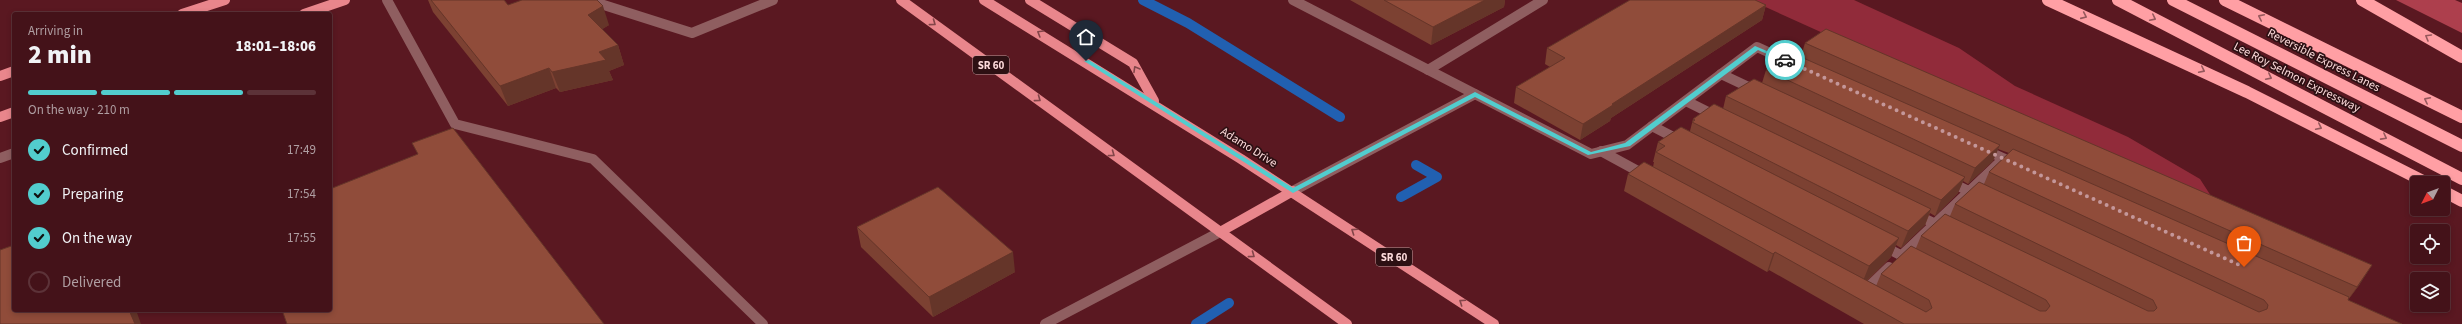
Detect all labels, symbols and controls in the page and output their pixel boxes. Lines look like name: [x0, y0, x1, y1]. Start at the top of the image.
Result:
one-way arrow: [2080, 11, 2087, 19]
one-way arrow: [2149, 13, 2156, 20]
one-way arrow: [2257, 14, 2265, 22]
one-way arrow: [929, 18, 936, 26]
pin: [1069, 20, 1103, 61]
text: Arriving in: [28, 22, 83, 40]
street label: Reversible Express Lanes: [2265, 25, 2383, 96]
icon: home: [1075, 26, 1097, 48]
one-way arrow: [1037, 31, 1044, 38]
one-way arrow: [2425, 35, 2432, 42]
text: 2 min: [28, 36, 92, 73]
text: 18:01–18:06: [235, 36, 316, 57]
street label: Lee Roy Selmon Expressway: [2230, 38, 2363, 117]
courier: [1765, 40, 1805, 80]
icon: car: [1774, 49, 1796, 71]
road number: SR 60: [973, 56, 1009, 74]
one-way arrow: [2198, 65, 2205, 73]
one-way arrow: [1133, 66, 1140, 73]
one-way arrow: [2264, 72, 2272, 80]
one-way arrow: [1034, 95, 1041, 102]
one-way arrow: [2424, 97, 2431, 104]
text: On the way · 210 m: [28, 101, 130, 119]
one-way arrow: [2315, 122, 2322, 130]
street label: Adamo Drive: [1217, 123, 1280, 172]
one-way arrow: [2380, 132, 2387, 140]
icon: check: [28, 139, 50, 161]
text: Confirmed: [62, 140, 128, 161]
text: 17:49: [287, 141, 316, 159]
one-way arrow: [1108, 149, 1115, 156]
north arrow: [2410, 176, 2450, 216]
map controls: [2410, 176, 2450, 312]
icon: check: [28, 183, 50, 205]
text: Preparing: [62, 184, 123, 205]
text: 17:54: [287, 185, 316, 203]
button: locate: [2410, 224, 2450, 264]
pin: [2227, 226, 2261, 267]
icon: check: [28, 227, 50, 249]
text: On the way: [62, 228, 132, 249]
text: 17:55: [287, 229, 316, 247]
one-way arrow: [1351, 229, 1358, 236]
icon: bag: [2233, 232, 2255, 254]
road number: SR 60: [1376, 248, 1412, 266]
one-way arrow: [1247, 250, 1254, 257]
text: Delivered: [62, 272, 121, 293]
button: layers: [2410, 272, 2450, 312]
one-way arrow: [1459, 300, 1466, 307]

